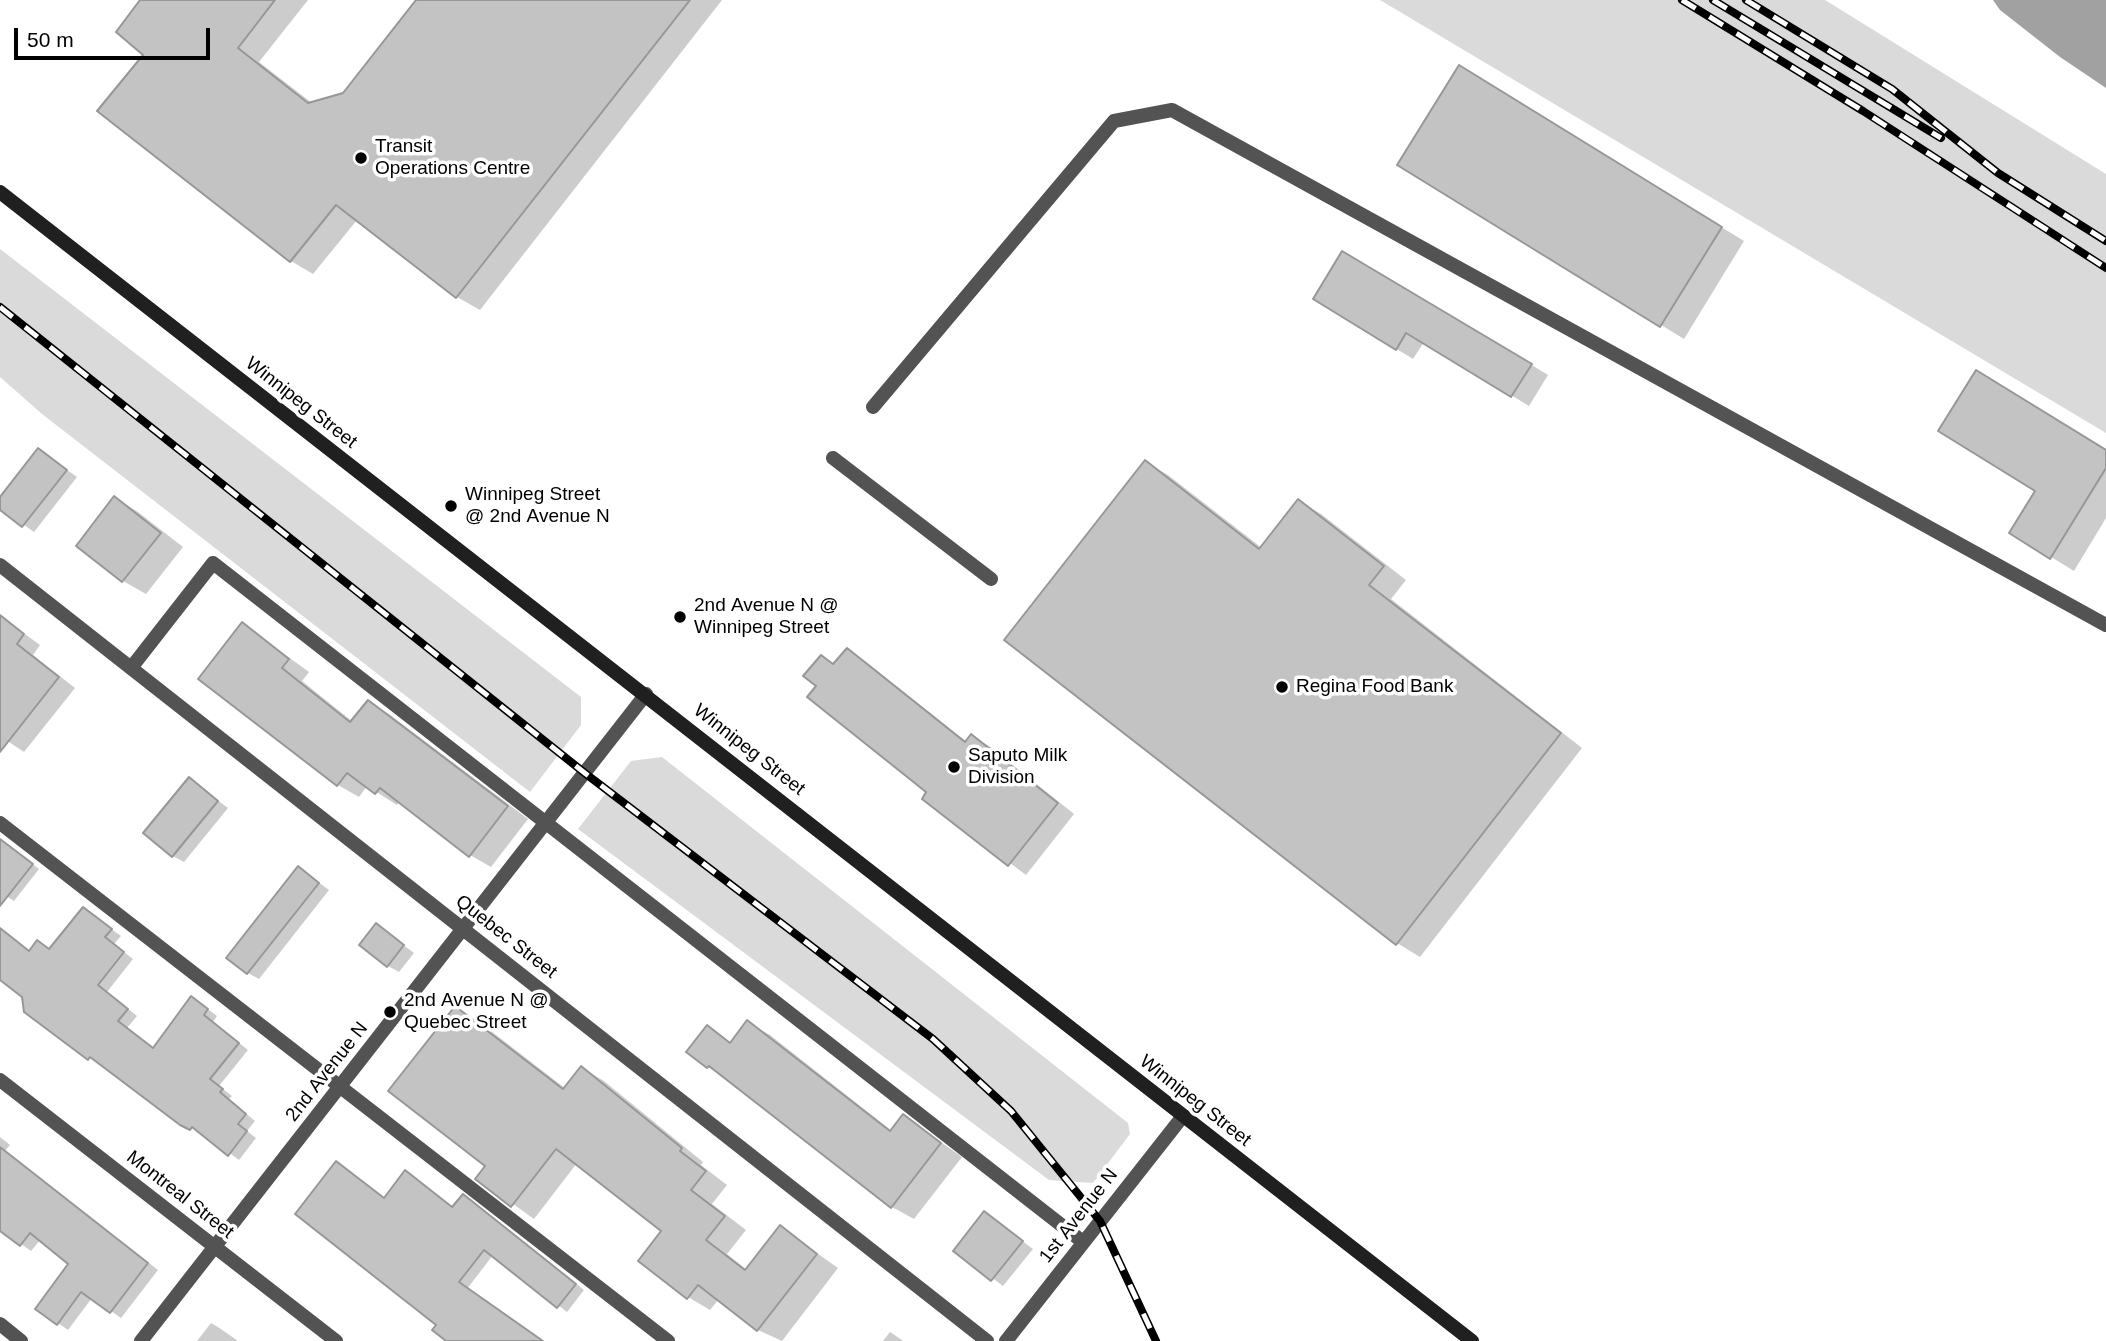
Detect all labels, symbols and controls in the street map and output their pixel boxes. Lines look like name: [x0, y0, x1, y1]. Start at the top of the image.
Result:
scale bar: [18, 14, 214, 58]
text: 50 m: [27, 28, 74, 51]
place label: Transit Operations Centre: [375, 136, 530, 180]
marker: Transit Operations Centre: [353, 150, 369, 166]
street label: Winnipeg Street: [241, 352, 361, 454]
place label: Winnipeg Street @ 2nd Avenue N: [465, 484, 610, 528]
marker: Winnipeg Street @ 2nd Avenue N: [443, 498, 459, 514]
place label: 2nd Avenue N @ Winnipeg Street: [694, 595, 839, 639]
marker: 2nd Avenue N @ Winnipeg Street: [672, 609, 688, 625]
place label: Regina Food Bank: [1296, 676, 1453, 698]
marker: Regina Food Bank: [1274, 679, 1290, 695]
street label: Winnipeg Street: [689, 699, 809, 801]
place label: Saputo Milk Division: [968, 745, 1067, 789]
marker: Saputo Milk Division: [946, 759, 962, 775]
street label: Quebec Street: [451, 890, 561, 984]
place label: 2nd Avenue N @ Quebec Street: [404, 990, 549, 1034]
marker: 2nd Avenue N @ Quebec Street: [382, 1004, 398, 1020]
street label: 2nd Avenue N: [281, 1018, 373, 1126]
street label: Winnipeg Street: [1135, 1050, 1255, 1152]
street label: Montreal Street: [122, 1146, 238, 1244]
street label: 1st Avenue N: [1035, 1164, 1123, 1268]

